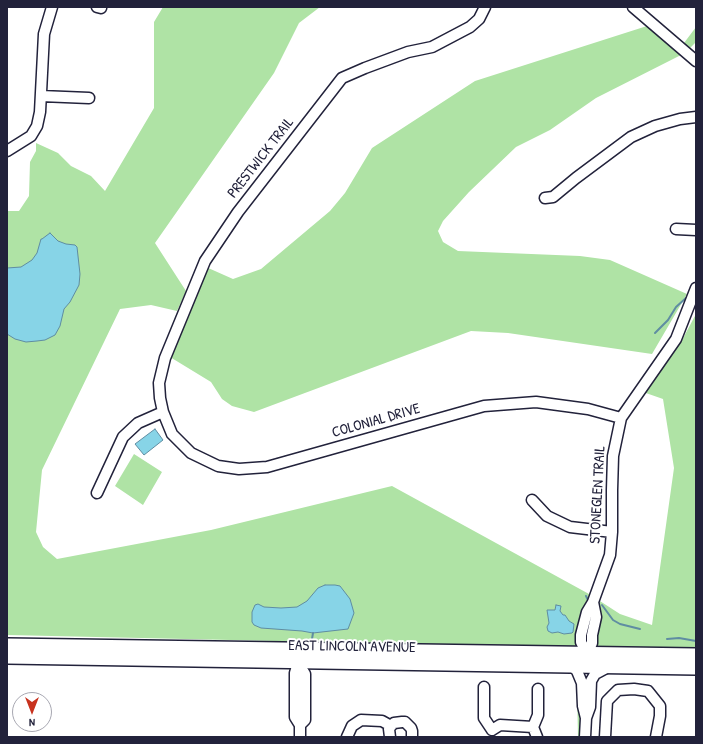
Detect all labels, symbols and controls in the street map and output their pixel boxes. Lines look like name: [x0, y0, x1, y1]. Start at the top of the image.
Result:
street label: PRESTWICK TRAIL: [224, 114, 298, 202]
street label: COLONIAL DRIVE: [330, 400, 422, 442]
street label: STONEGLEN TRAIL: [586, 446, 610, 544]
street label: EAST LINCOLN AVENUE: [288, 637, 416, 657]
north arrow: [12, 692, 52, 732]
text: N: [29, 716, 35, 730]

